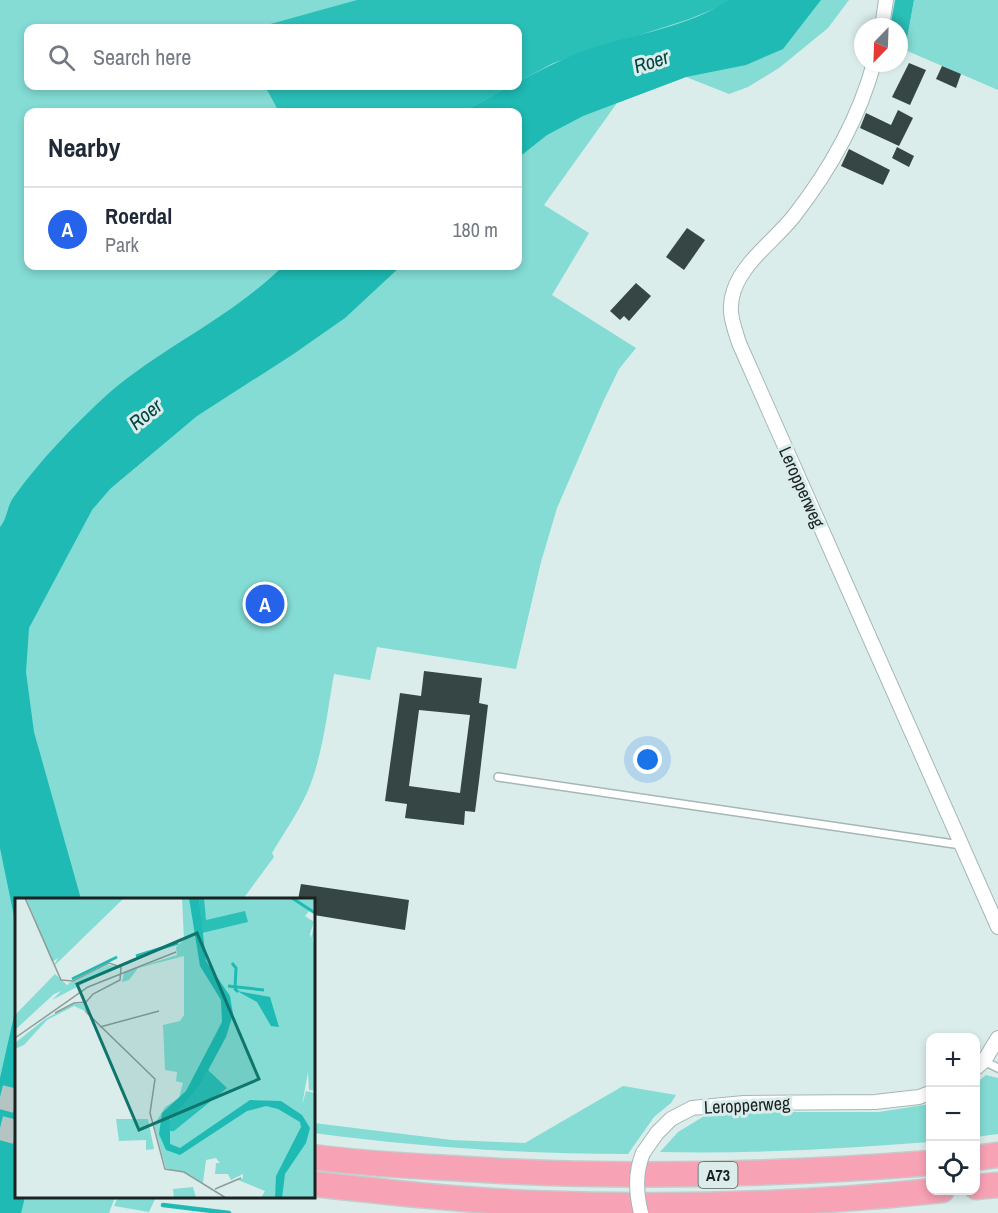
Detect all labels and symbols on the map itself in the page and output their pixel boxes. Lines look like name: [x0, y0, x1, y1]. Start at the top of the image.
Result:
north arrow: [854, 18, 908, 72]
water label: Roer: [630, 43, 673, 79]
water label: Roer: [123, 392, 168, 436]
street label: Leropperweg: [773, 443, 831, 532]
pin: A: [246, 582, 284, 626]
your location: [633, 745, 662, 774]
inset map: [15, 898, 315, 1198]
street label: Leropperweg: [703, 1090, 791, 1120]
road number: A73: [698, 1162, 738, 1188]

